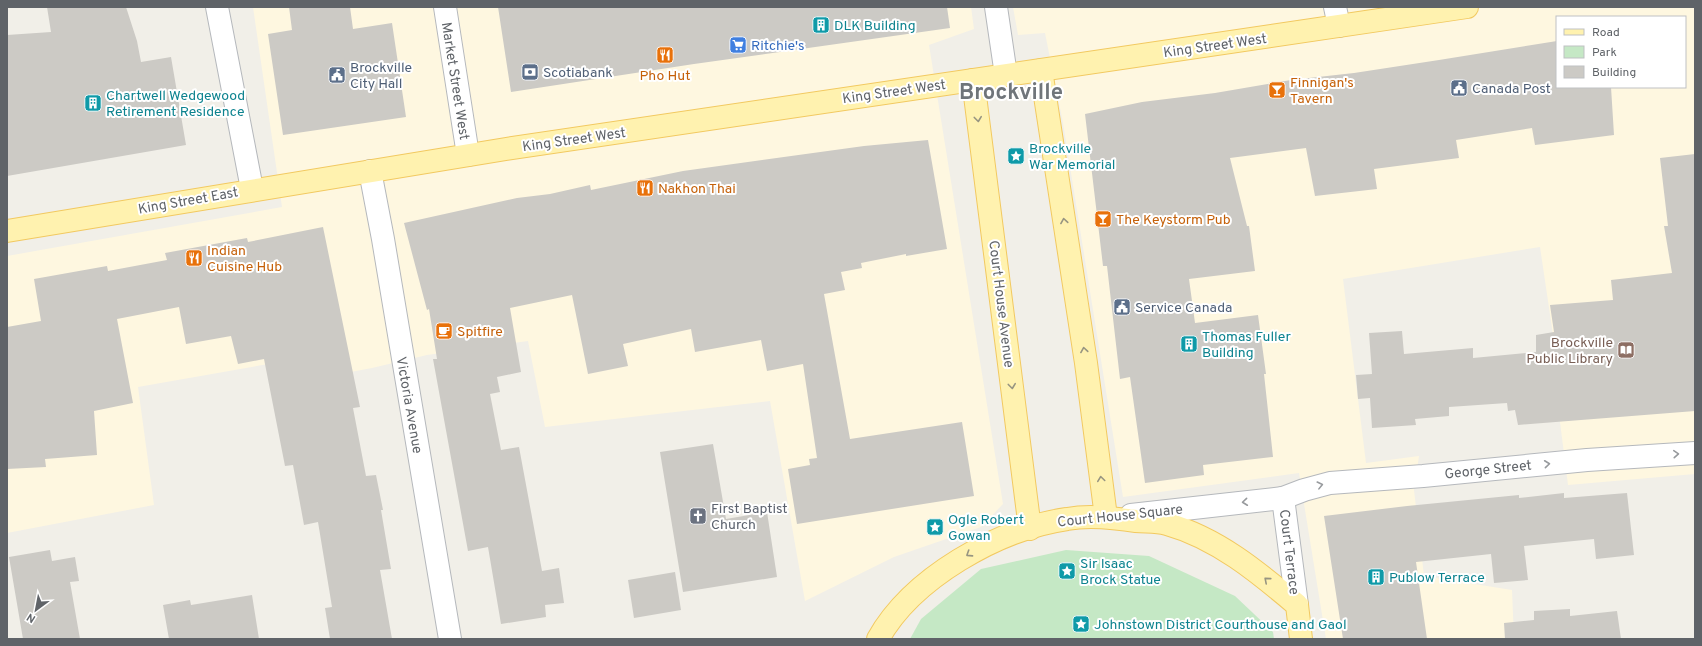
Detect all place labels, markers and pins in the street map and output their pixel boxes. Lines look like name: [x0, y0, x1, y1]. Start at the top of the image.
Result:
building icon: DLK Building: [811, 15, 831, 35]
place label: DLK Building: [834, 18, 916, 35]
supermarket icon: Ritchie's: [728, 35, 748, 55]
place label: Ritchie's: [751, 38, 805, 55]
restaurant icon: Pho Hut: [655, 45, 675, 65]
place label: Brockville City Hall: [350, 60, 412, 93]
bank icon: Scotiabank: [520, 62, 540, 82]
public building icon: Brockville City Hall: [327, 65, 347, 85]
place label: Scotiabank: [543, 65, 613, 82]
place label: Pho Hut: [640, 68, 691, 85]
place label: Finnigan's Tavern: [1290, 75, 1354, 108]
public building icon: Canada Post: [1449, 78, 1469, 98]
bar icon: Finnigan's Tavern: [1267, 80, 1287, 100]
place label: Canada Post: [1472, 81, 1551, 98]
place label: Chartwell Wedgewood Retirement Residence: [106, 88, 245, 121]
building icon: Chartwell Wedgewood Retirement Residence: [83, 93, 103, 113]
place label: Brockville War Memorial: [1029, 141, 1115, 174]
place icon: Brockville War Memorial: [1006, 146, 1026, 166]
restaurant icon: Nakhon Thai: [635, 178, 655, 198]
place label: Nakhon Thai: [658, 181, 736, 198]
bar icon: The Keystorm Pub: [1093, 209, 1113, 229]
place label: The Keystorm Pub: [1116, 212, 1231, 229]
place label: Indian Cuisine Hub: [207, 243, 282, 276]
restaurant icon: Indian Cuisine Hub: [184, 248, 204, 268]
public building icon: Service Canada: [1112, 297, 1132, 317]
place label: Service Canada: [1135, 300, 1232, 317]
cafe icon: Spitfire: [434, 321, 454, 341]
place label: Spitfire: [457, 324, 503, 341]
place label: Thomas Fuller Building: [1202, 329, 1291, 362]
building icon: Thomas Fuller Building: [1179, 334, 1199, 354]
place label: Brockville Public Library: [1526, 335, 1613, 368]
library icon: Brockville Public Library: [1616, 340, 1636, 360]
place label: First Baptist Church: [711, 501, 788, 534]
church icon: First Baptist Church: [688, 506, 708, 526]
place label: Ogle Robert Gowan: [948, 512, 1024, 545]
place icon: Ogle Robert Gowan: [925, 517, 945, 537]
place label: Sir Isaac Brock Statue: [1080, 556, 1161, 589]
place icon: Sir Isaac Brock Statue: [1057, 561, 1077, 581]
building icon: Publow Terrace: [1366, 567, 1386, 587]
place label: Publow Terrace: [1389, 570, 1485, 587]
place icon: Johnstown District Courthouse and Gaol: [1071, 614, 1091, 634]
place label: Johnstown District Courthouse and Gaol: [1094, 617, 1347, 634]

